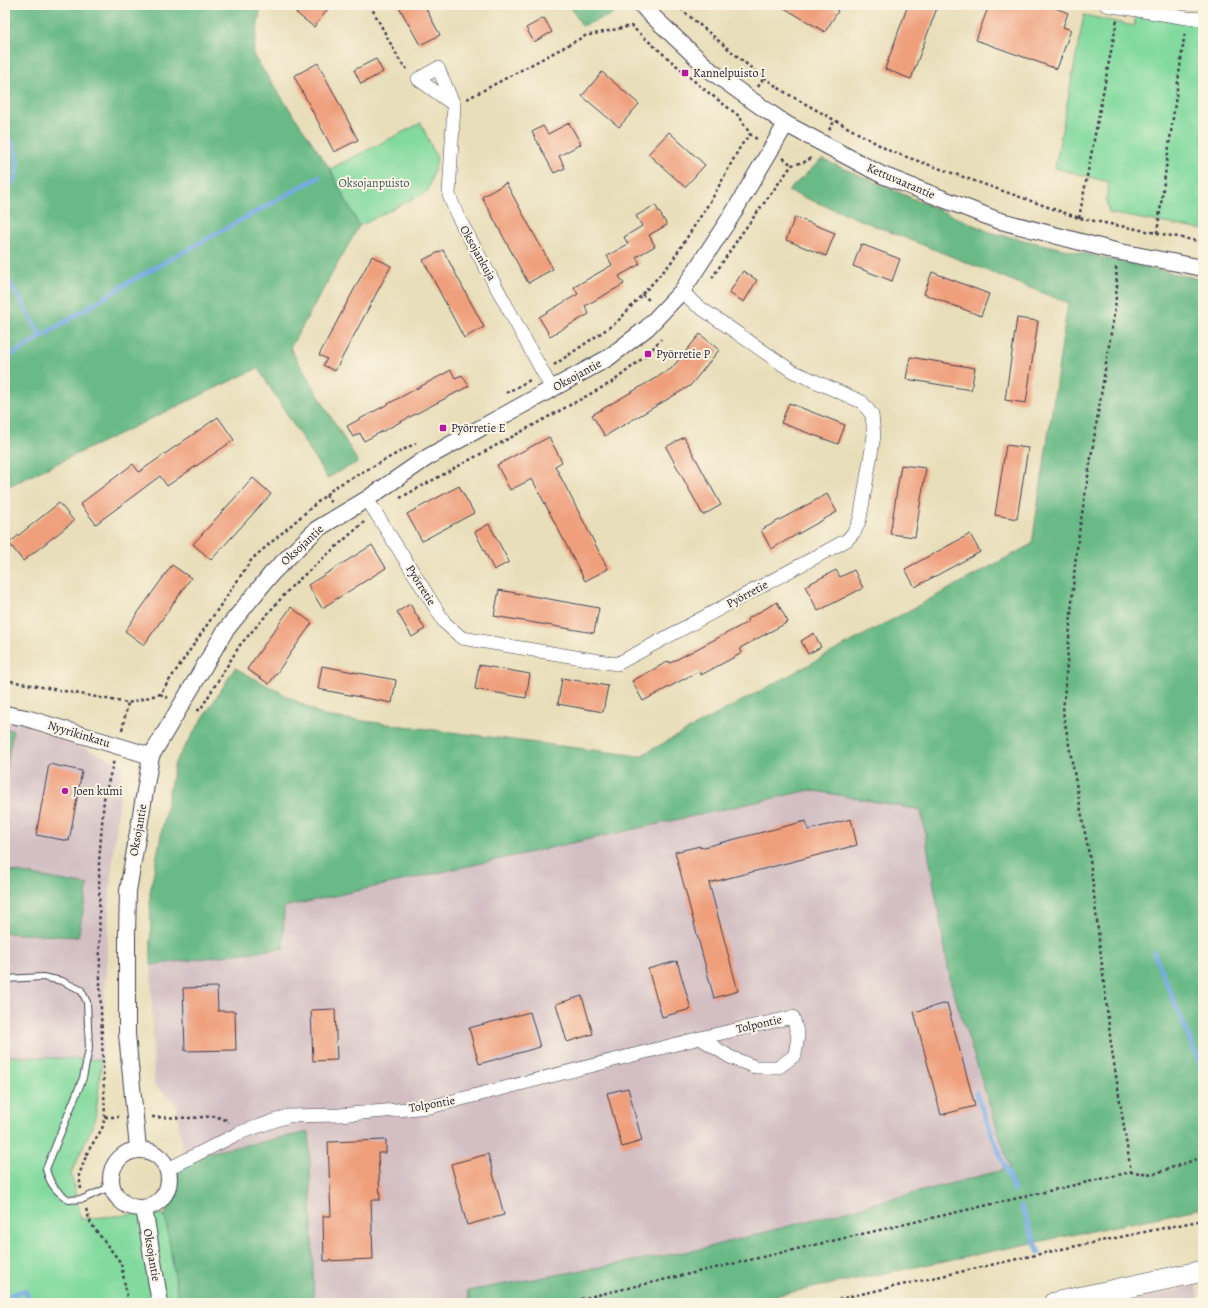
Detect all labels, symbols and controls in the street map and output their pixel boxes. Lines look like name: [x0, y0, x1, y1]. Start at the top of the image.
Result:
place label: Kannelpuisto I: [693, 65, 765, 81]
marker: Kannelpuisto I: [680, 68, 690, 78]
street label: Kettuvaarantie: [864, 159, 938, 203]
park label: Oksojanpuisto: [338, 175, 410, 191]
street label: Oksojankuja: [456, 222, 500, 284]
place label: Pyörretie P: [656, 346, 710, 362]
marker: Pyörretie P: [643, 349, 653, 359]
street label: Oksojantie: [550, 355, 604, 395]
place label: Pyörretie E: [451, 420, 506, 436]
marker: Pyörretie E: [438, 423, 448, 433]
street label: Oksojantie: [277, 521, 327, 569]
street label: Pyörretie: [402, 562, 440, 608]
street label: Pyörretie: [723, 576, 771, 612]
street label: Nyyrikinkatu: [46, 717, 113, 751]
place label: Joen kumi: [73, 783, 123, 799]
marker: Joen kumi: [60, 786, 70, 796]
street label: Oksojantie: [126, 803, 150, 857]
street label: Tolpontie: [735, 1011, 783, 1037]
street label: Tolpontie: [408, 1092, 456, 1116]
street label: Oksojantie: [140, 1228, 164, 1282]

